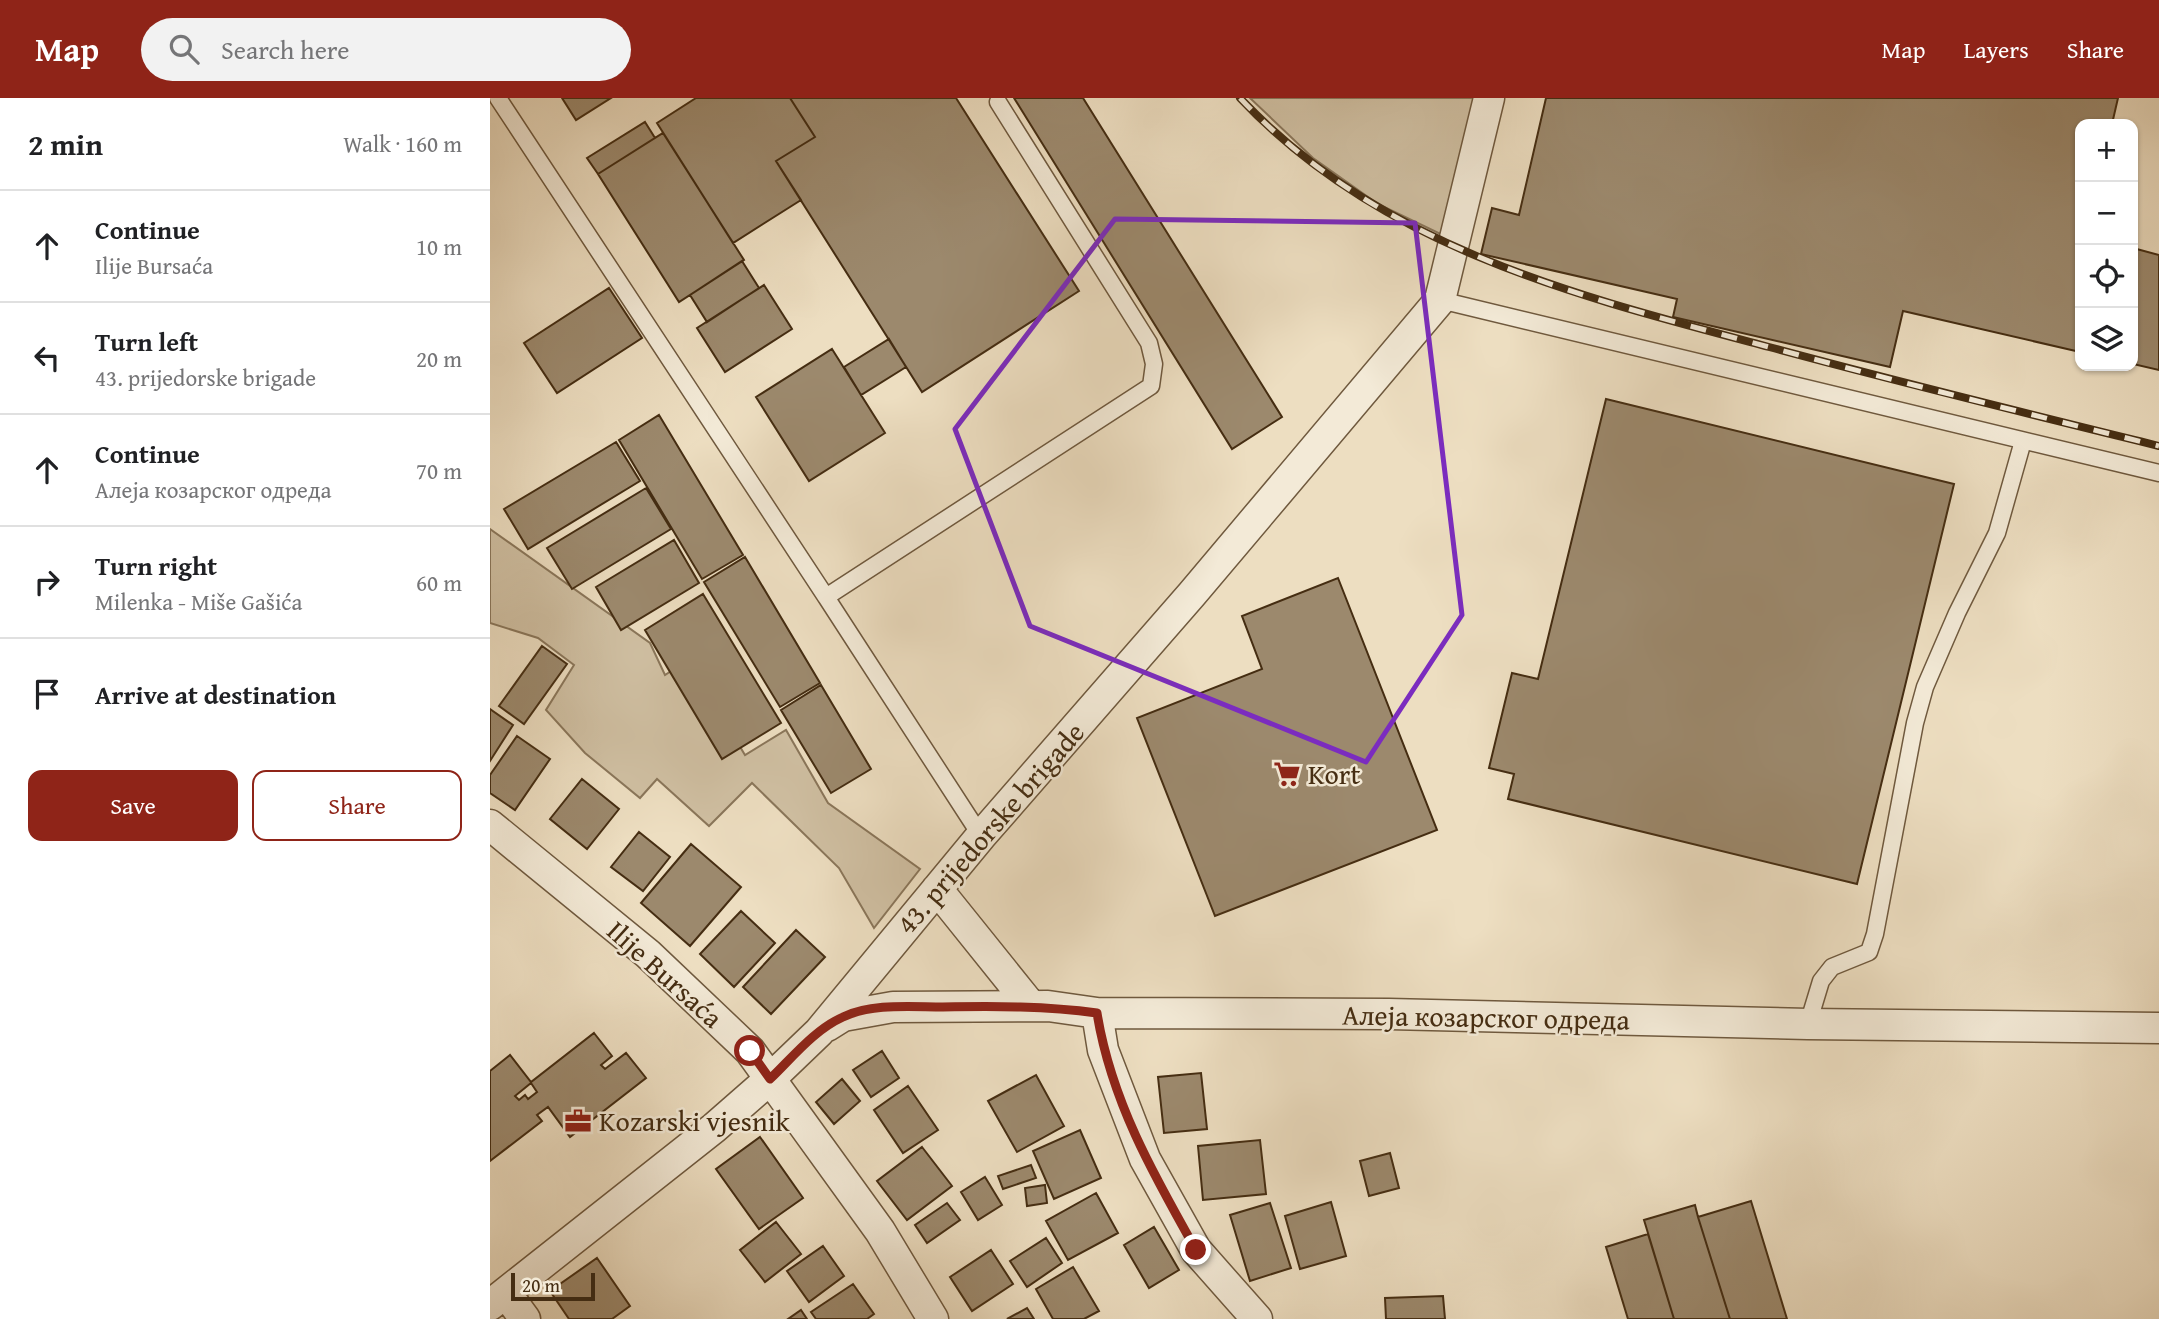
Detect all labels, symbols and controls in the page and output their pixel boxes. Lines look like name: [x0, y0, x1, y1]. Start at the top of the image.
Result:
search box: [141, 18, 631, 81]
text: Map: [35, 25, 99, 73]
icon: search: [165, 30, 203, 68]
text: Search here: [221, 30, 349, 69]
text: Map: [1882, 32, 1925, 67]
text: Layers: [1963, 32, 2029, 67]
text: Share: [2067, 32, 2124, 67]
map controls: [2075, 119, 2138, 371]
button: +: [2075, 119, 2138, 182]
text: 2 min: [28, 122, 103, 166]
text: Walk · 160 m: [343, 127, 462, 160]
button: −: [2075, 182, 2138, 245]
text: Continue: [95, 210, 200, 249]
icon: ahead: [28, 227, 66, 265]
text: 10 m: [416, 230, 462, 263]
button: locate: [2075, 245, 2138, 308]
text: Ilije Bursaća: [95, 249, 213, 282]
button: layers: [2075, 308, 2138, 371]
text: Turn left: [95, 322, 198, 361]
icon: left: [28, 339, 66, 377]
text: 20 m: [416, 342, 462, 375]
text: 43. prijedorske brigade: [95, 361, 316, 394]
text: Continue: [95, 434, 200, 473]
icon: ahead: [28, 451, 66, 489]
text: 70 m: [416, 454, 462, 487]
text: Алеја козарског одреда: [95, 473, 331, 506]
text: Turn right: [95, 546, 217, 585]
icon: right: [28, 563, 66, 601]
text: 60 m: [416, 566, 462, 599]
text: Milenka - Miše Gašića: [95, 585, 302, 618]
icon: arrive: [28, 675, 66, 713]
text: Arrive at destination: [95, 675, 336, 714]
street label: 43. prijedorske brigade: [886, 713, 1093, 943]
place label: Kort: [1308, 753, 1360, 794]
supermarket icon: Kort: [1272, 759, 1302, 789]
button: Save: [28, 770, 238, 841]
button: Share: [252, 770, 462, 841]
street label: Ilije Bursaća: [598, 910, 733, 1037]
street label: Алеја козарског одреда: [1342, 993, 1631, 1040]
route start: [734, 1035, 765, 1066]
place label: Kozarski vjesnik: [599, 1100, 791, 1141]
office icon: Kozarski vjesnik: [563, 1106, 593, 1136]
route end: [1180, 1234, 1211, 1265]
scale bar: [511, 1270, 595, 1302]
text: 20 m: [522, 1271, 560, 1299]

